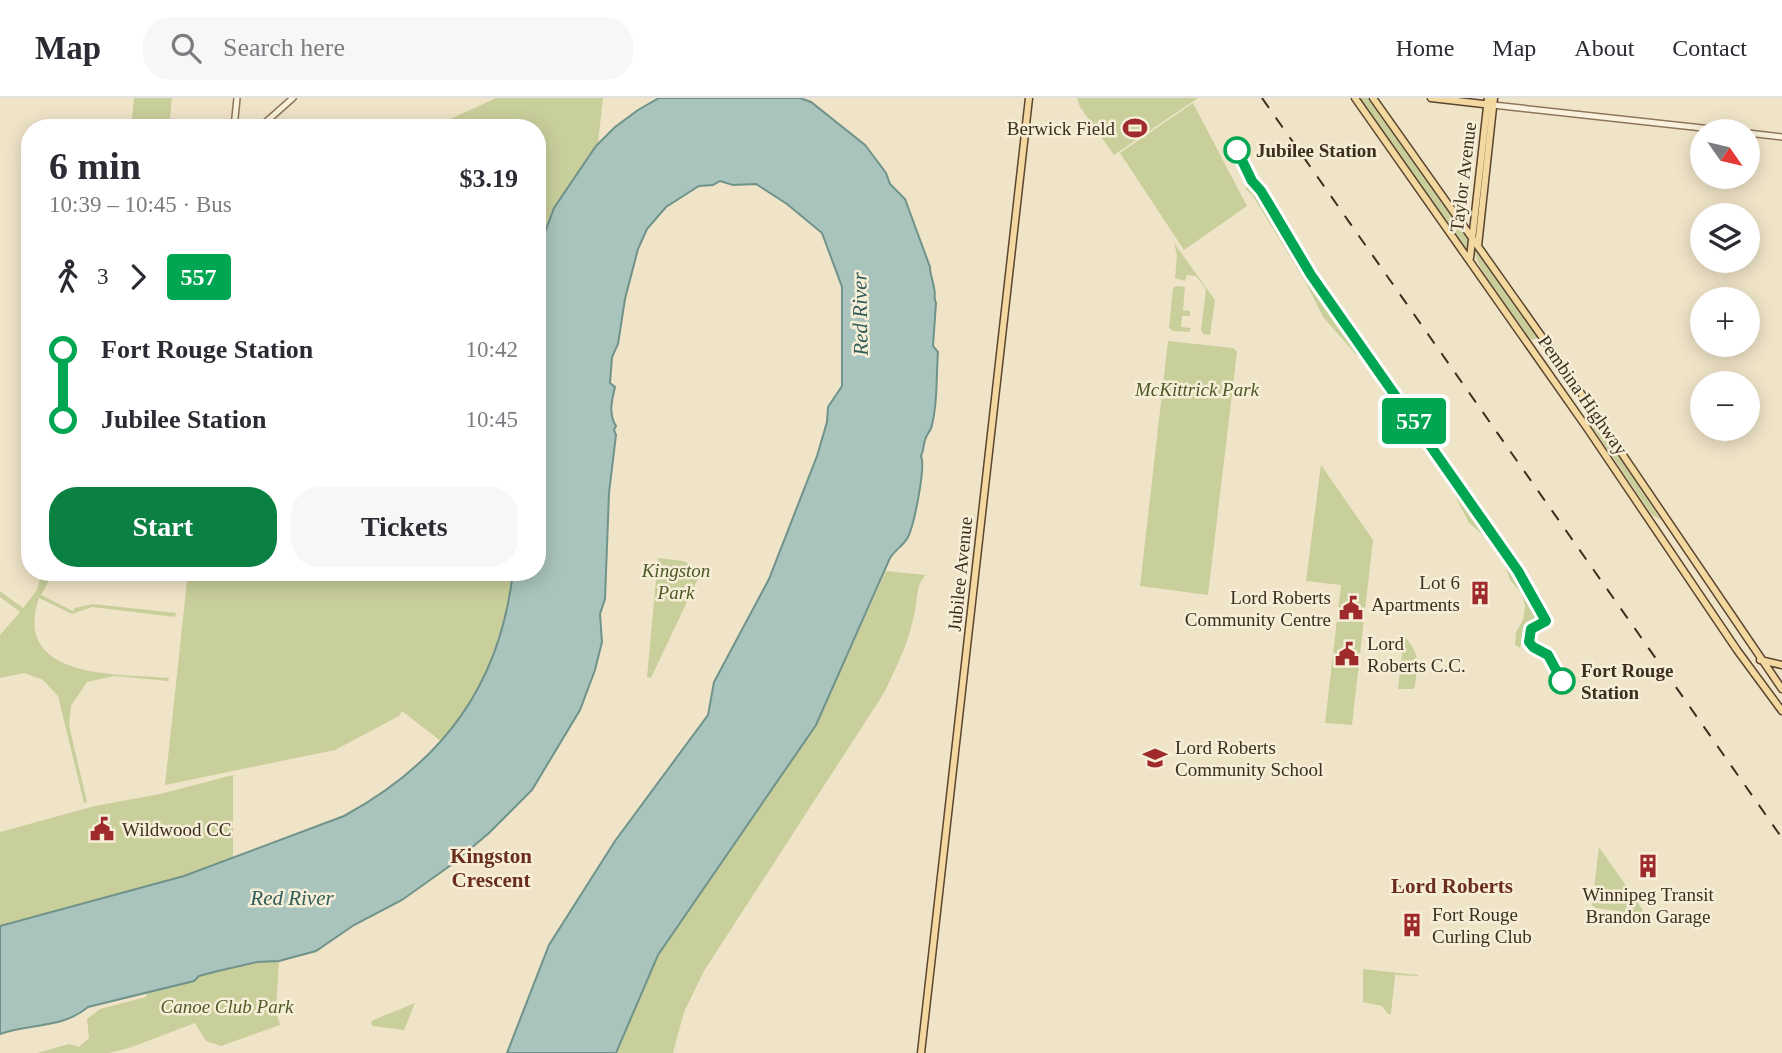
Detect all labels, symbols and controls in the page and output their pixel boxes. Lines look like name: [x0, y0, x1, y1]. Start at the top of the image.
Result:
search box: [143, 17, 633, 80]
icon: search: [167, 29, 205, 67]
text: Map: [35, 30, 101, 66]
text: Search here: [223, 33, 345, 62]
text: Home: [1396, 35, 1454, 61]
text: Map: [1492, 35, 1536, 61]
text: About: [1574, 35, 1634, 61]
text: Contact: [1672, 35, 1747, 61]
sports icon: Berwick Field: [1121, 114, 1149, 142]
place label: Berwick Field: [1007, 118, 1115, 139]
north arrow: [1690, 119, 1760, 189]
map controls: [1690, 119, 1760, 441]
street label: Taylor Avenue: [1446, 121, 1480, 233]
marker: Jubilee Station: [1224, 137, 1250, 163]
place label: Jubilee Station: [1256, 140, 1377, 161]
text: 6 min: [49, 145, 141, 187]
text: $3.19: [460, 164, 518, 193]
text: 10:39 – 10:45 · Bus: [49, 192, 232, 217]
button: layers: [1690, 203, 1760, 273]
icon: walk: [49, 258, 87, 296]
icon: forward: [119, 258, 157, 296]
text: 3: [97, 264, 109, 289]
text: 557: [181, 264, 217, 290]
water label: Red River: [847, 271, 873, 357]
button: +: [1690, 287, 1760, 357]
street label: Pembina Highway: [1534, 331, 1632, 459]
text: Fort Rouge Station: [101, 335, 313, 364]
text: 10:42: [466, 337, 518, 362]
button: −: [1690, 371, 1760, 441]
park label: McKittrick Park: [1134, 379, 1260, 400]
line badge: 557: [1374, 398, 1454, 444]
text: Jubilee Station: [101, 405, 266, 434]
text: 10:45: [466, 407, 518, 432]
text: 557: [1396, 408, 1432, 434]
button: Start: [49, 487, 277, 567]
button: Tickets: [291, 487, 518, 567]
street label: Jubilee Avenue: [944, 516, 976, 632]
park label: Kingston Park: [641, 560, 710, 603]
place label: Lot 6 Apartments: [1371, 572, 1460, 615]
building icon: Lot 6 Apartments: [1466, 579, 1494, 607]
place label: Lord Roberts Community Centre: [1185, 587, 1331, 630]
public building icon: Lord Roberts Community Centre: [1337, 594, 1365, 622]
place label: Lord Roberts C.C.: [1367, 633, 1466, 676]
public building icon: Lord Roberts C.C.: [1333, 640, 1361, 668]
place label: Fort Rouge Station: [1581, 660, 1673, 703]
marker: Fort Rouge Station: [1549, 668, 1575, 694]
place label: Lord Roberts Community School: [1175, 737, 1323, 780]
school or university icon: Lord Roberts Community School: [1141, 744, 1169, 772]
public building icon: Wildwood CC: [88, 815, 116, 843]
place label: Wildwood CC: [122, 819, 232, 840]
district label: Kingston Crescent: [450, 844, 532, 892]
building icon: Winnipeg Transit Brandon Garage: [1634, 852, 1662, 880]
district label: Lord Roberts: [1391, 874, 1513, 898]
place label: Winnipeg Transit Brandon Garage: [1582, 884, 1715, 927]
water label: Red River: [249, 886, 335, 910]
place label: Fort Rouge Curling Club: [1432, 904, 1532, 947]
building icon: Fort Rouge Curling Club: [1398, 911, 1426, 939]
park label: Canoe Club Park: [161, 996, 294, 1017]

